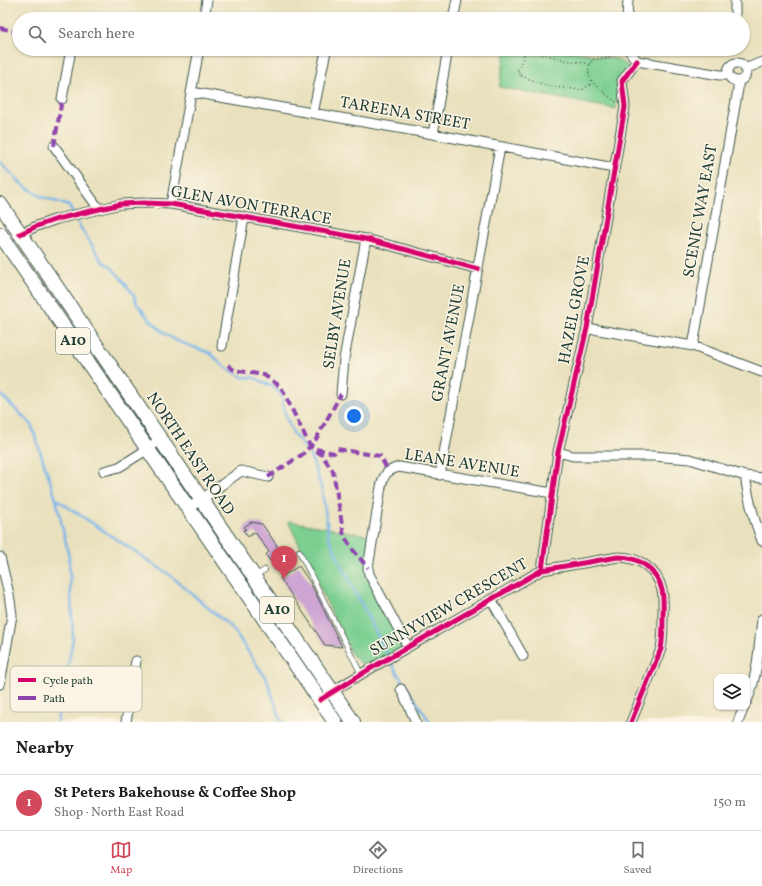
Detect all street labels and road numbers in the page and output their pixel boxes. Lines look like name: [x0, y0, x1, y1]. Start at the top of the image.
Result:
street label: TAREENA STREET: [338, 92, 472, 136]
street label: SCENIC WAY EAST: [678, 143, 724, 279]
street label: GLEN AVON TERRACE: [169, 181, 333, 231]
street label: HAZEL GROVE: [554, 254, 596, 366]
street label: SELBY AVENUE: [318, 257, 358, 371]
street label: GRANT AVENUE: [427, 282, 471, 404]
road number: A10: [56, 328, 90, 354]
street label: NORTH EAST ROAD: [141, 388, 240, 520]
street label: LEANE AVENUE: [403, 444, 521, 484]
street label: SUNNYVIEW CRESCENT: [366, 554, 532, 662]
road number: A10: [260, 597, 294, 623]

